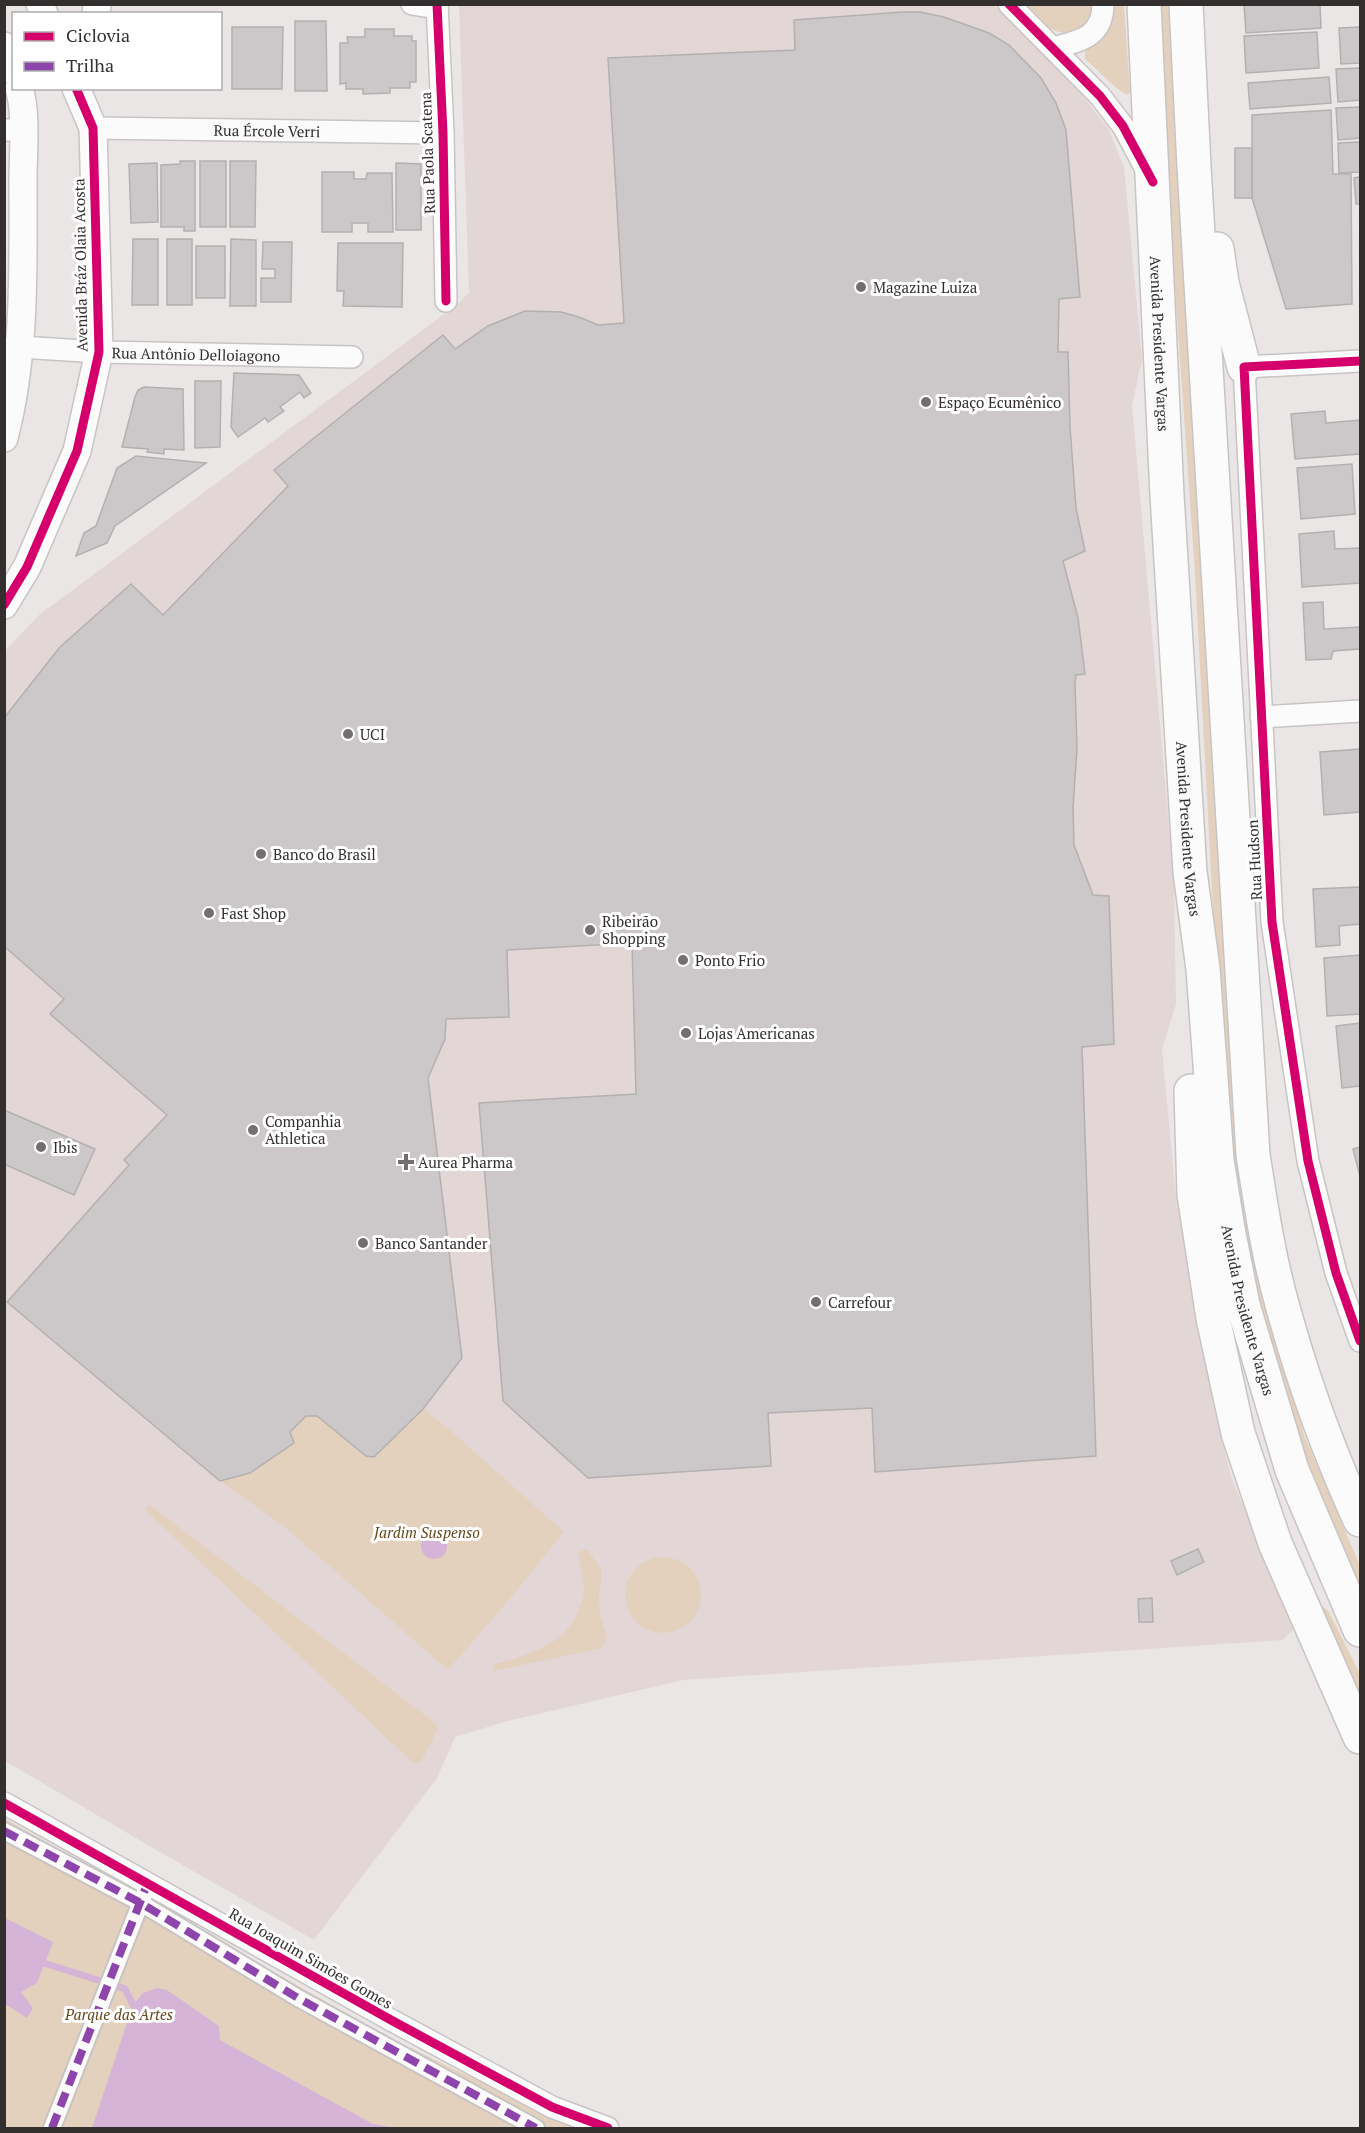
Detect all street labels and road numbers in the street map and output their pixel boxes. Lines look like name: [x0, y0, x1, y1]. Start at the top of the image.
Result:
street label: Rua Paola Scatena: [415, 91, 439, 214]
street label: Rua Ércole Verri: [213, 120, 320, 141]
street label: Avenida Bráz Olaia Acosta: [68, 178, 92, 352]
street label: Avenida Presidente Vargas: [1146, 255, 1174, 432]
street label: Rua Antônio Delloiagono: [111, 342, 280, 366]
street label: Avenida Presidente Vargas: [1172, 740, 1206, 918]
street label: Rua Hudson: [1242, 819, 1266, 901]
street label: Avenida Presidente Vargas: [1217, 1223, 1279, 1398]
street label: Rua Joaquim Simões Gomes: [226, 1903, 396, 2013]

